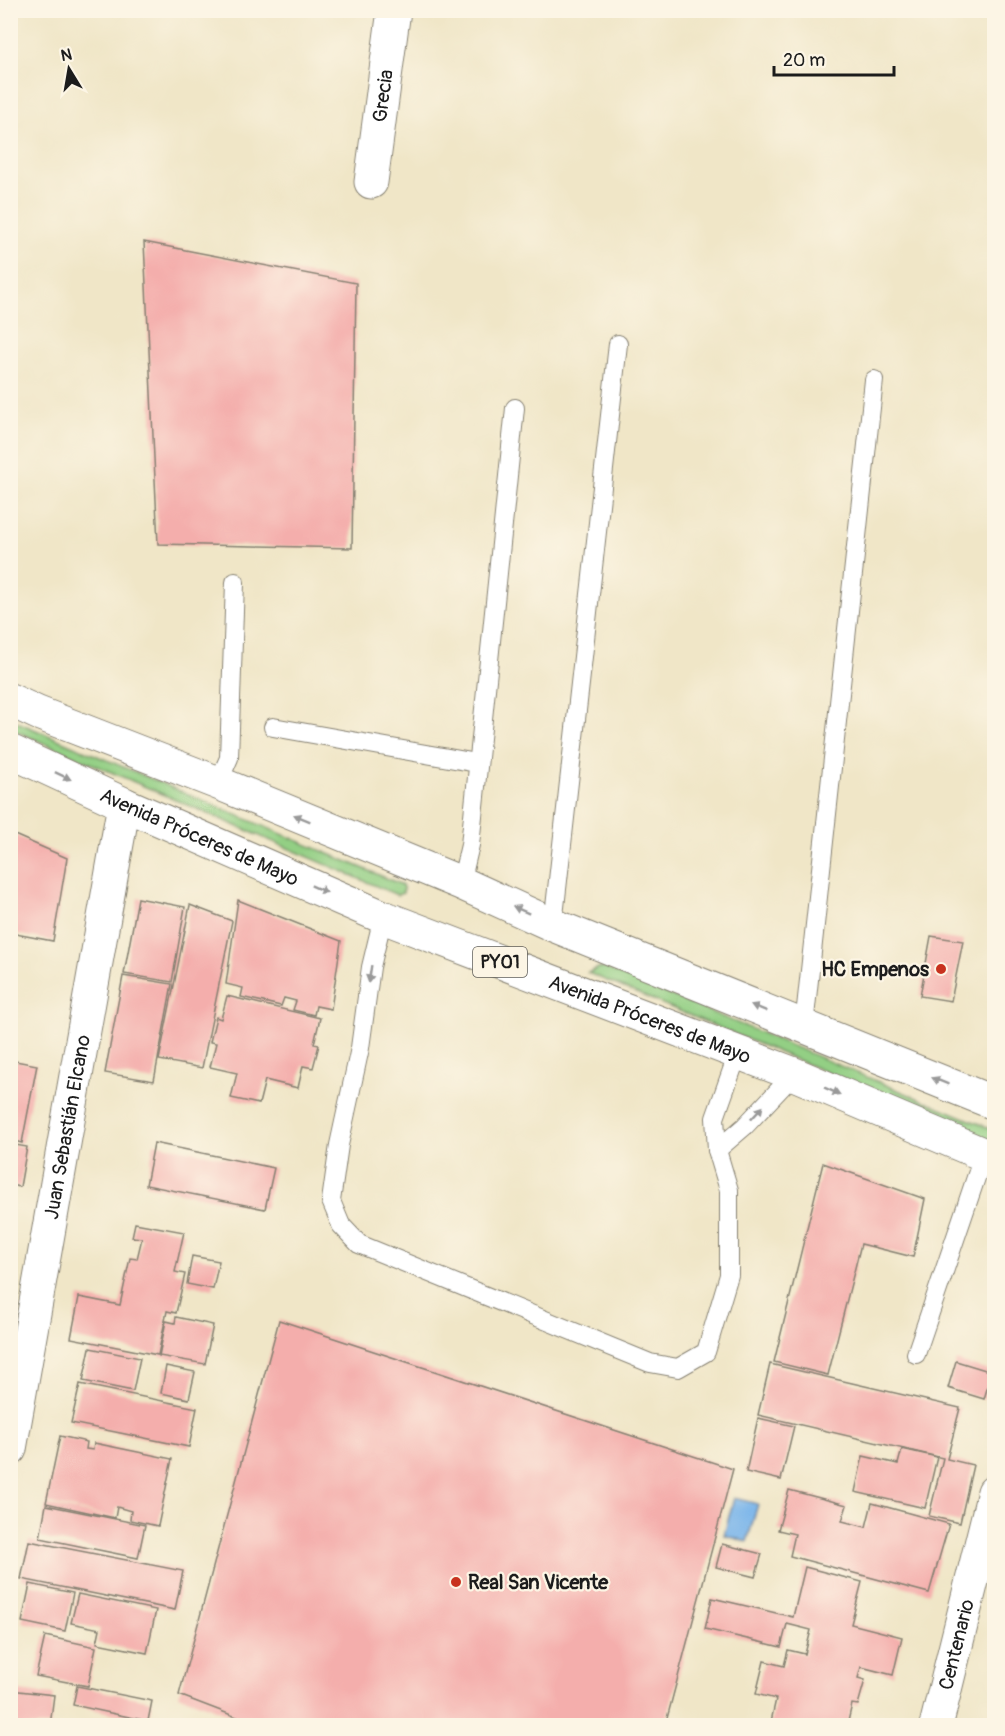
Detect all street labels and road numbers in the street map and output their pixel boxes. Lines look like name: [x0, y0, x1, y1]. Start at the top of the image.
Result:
street label: Grecia: [367, 68, 398, 124]
street label: Avenida Próceres de Mayo: [96, 782, 303, 891]
road number: PY01: [473, 947, 527, 977]
street label: Avenida Próceres de Mayo: [545, 969, 755, 1069]
street label: Juan Sebastián Elcano: [38, 1033, 96, 1221]
street label: Centenario: [933, 1596, 980, 1692]

